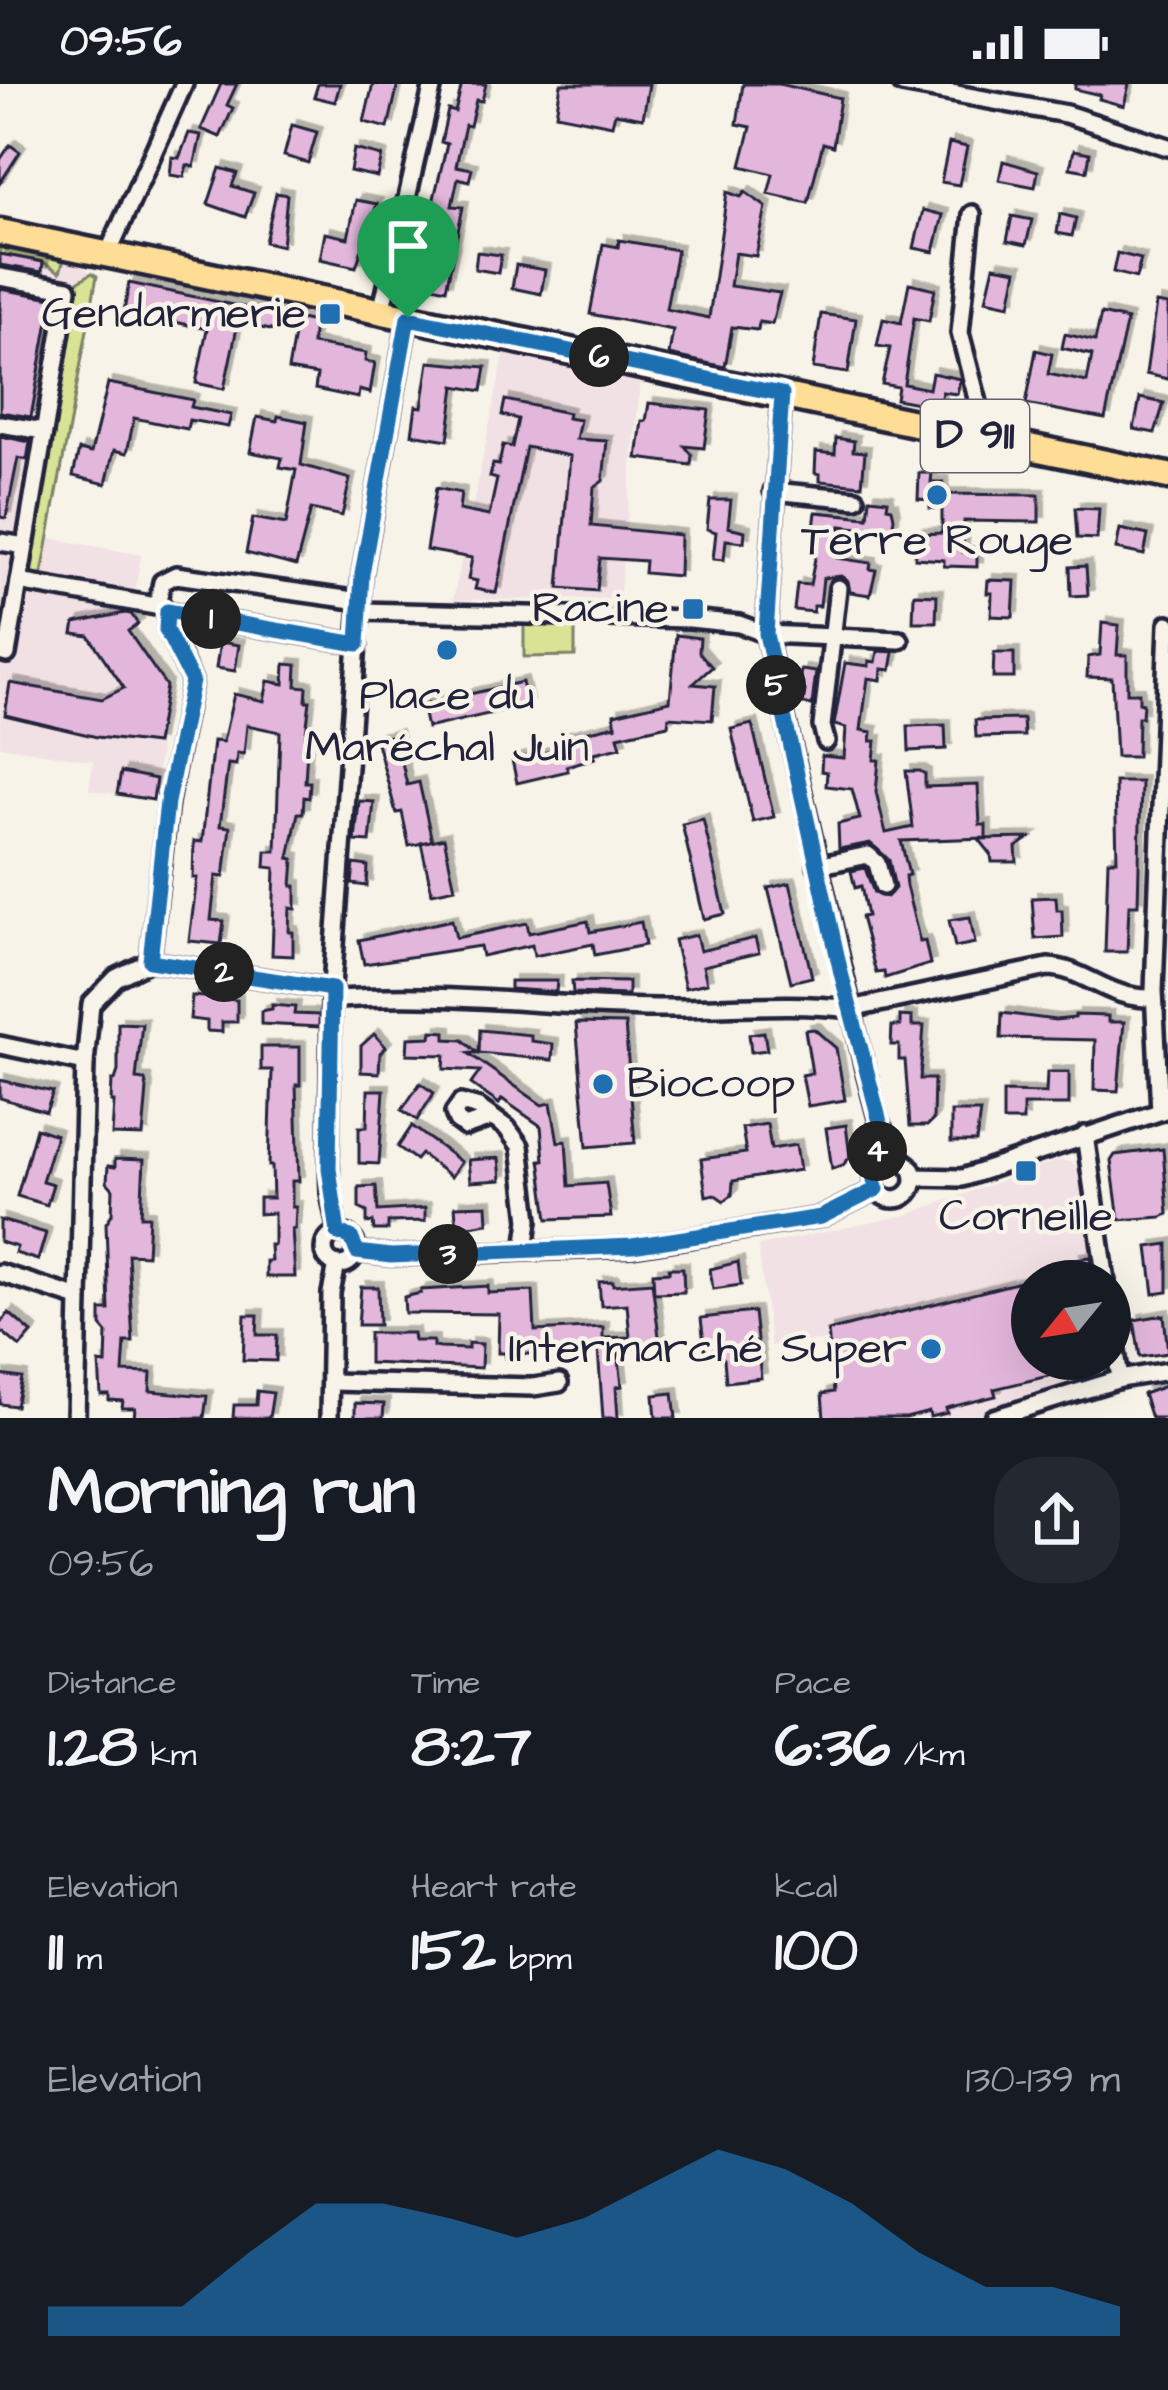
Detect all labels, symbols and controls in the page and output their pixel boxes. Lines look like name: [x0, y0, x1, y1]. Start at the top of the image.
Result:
text: 09:56: [60, 11, 182, 73]
pin: [357, 195, 459, 318]
icon: arrive: [375, 213, 441, 279]
place label: Gendarmerie: [42, 283, 306, 345]
marker: Gendarmerie: [317, 301, 343, 327]
pin: 6: [569, 327, 629, 387]
text: 6: [589, 334, 609, 380]
road number: D 911: [921, 400, 1029, 472]
marker: Terre Rouge: [924, 482, 950, 508]
place label: Terre Rouge: [801, 510, 1073, 572]
place label: Racine: [532, 578, 669, 640]
pin: 1: [181, 589, 241, 649]
text: 1: [209, 596, 213, 642]
marker: Racine: [680, 596, 706, 622]
marker: Place du Maréchal Juin: [434, 637, 460, 663]
pin: 5: [746, 655, 806, 715]
text: 5: [764, 662, 788, 708]
place label: Place du Maréchal Juin: [305, 665, 589, 779]
pin: 2: [194, 942, 254, 1002]
text: 2: [215, 949, 233, 995]
place label: Biocoop: [627, 1053, 795, 1115]
marker: Biocoop: [590, 1071, 616, 1097]
pin: 4: [847, 1121, 907, 1181]
text: 4: [866, 1128, 888, 1174]
marker: Corneille: [1013, 1158, 1039, 1184]
place label: Corneille: [939, 1186, 1113, 1248]
pin: 3: [418, 1224, 478, 1284]
text: 3: [440, 1231, 456, 1277]
north arrow: [1011, 1260, 1131, 1380]
map controls: [1011, 1260, 1131, 1380]
place label: Intermarché Super: [508, 1318, 907, 1380]
marker: Intermarché Super: [918, 1336, 944, 1362]
text: Morning run: [48, 1447, 416, 1539]
button: share: [994, 1457, 1120, 1583]
text: 09:56: [48, 1538, 153, 1592]
text: Distance: [48, 1660, 176, 1706]
text: Time: [411, 1660, 480, 1706]
text: Pace: [775, 1660, 851, 1706]
text: 1.28: [48, 1706, 137, 1789]
text: 8:27: [411, 1706, 532, 1789]
text: 6:36: [775, 1706, 890, 1789]
text: km: [137, 1732, 197, 1778]
text: /km: [890, 1732, 965, 1778]
text: Elevation: [48, 1864, 178, 1910]
text: Heart rate: [411, 1864, 577, 1910]
text: kcal: [775, 1864, 838, 1910]
text: 11: [48, 1910, 63, 1993]
text: 152: [411, 1910, 496, 1993]
text: 100: [775, 1910, 858, 1993]
text: m: [63, 1936, 102, 1982]
text: bpm: [496, 1936, 572, 1982]
text: Elevation: [48, 2054, 202, 2108]
text: 130–139 m: [965, 2054, 1120, 2108]

